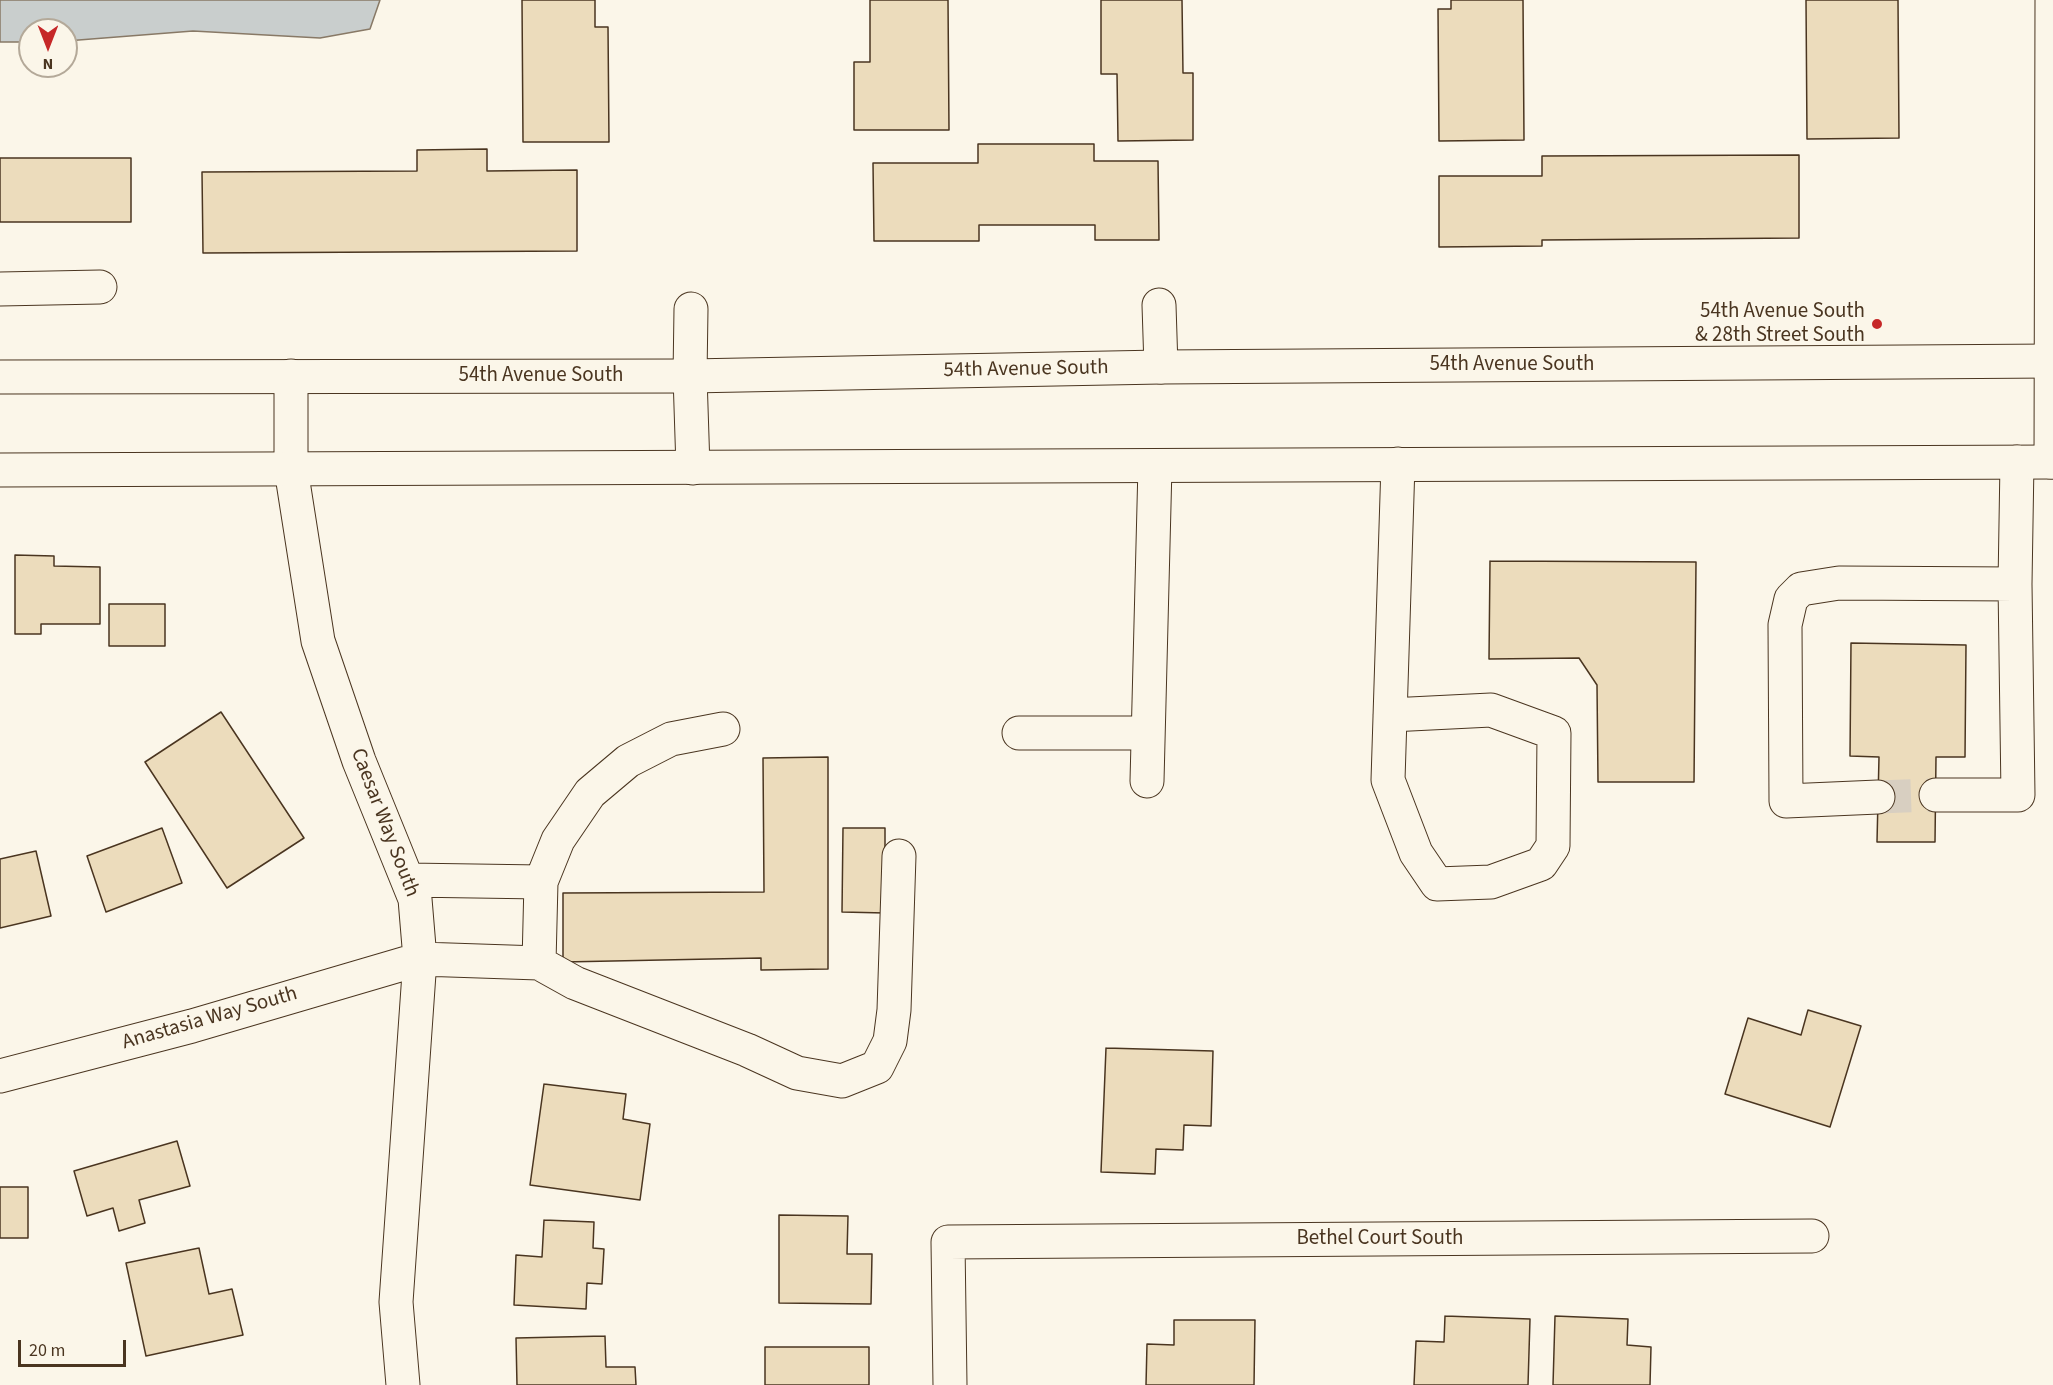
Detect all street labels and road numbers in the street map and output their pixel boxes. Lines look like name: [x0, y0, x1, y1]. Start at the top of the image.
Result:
street label: 54th Avenue South: [1429, 352, 1595, 378]
street label: 54th Avenue South: [943, 356, 1109, 384]
street label: 54th Avenue South: [458, 363, 624, 389]
street label: Caesar Way South: [344, 745, 424, 901]
street label: Anastasia Way South: [119, 982, 301, 1056]
street label: Bethel Court South: [1297, 1226, 1463, 1252]

